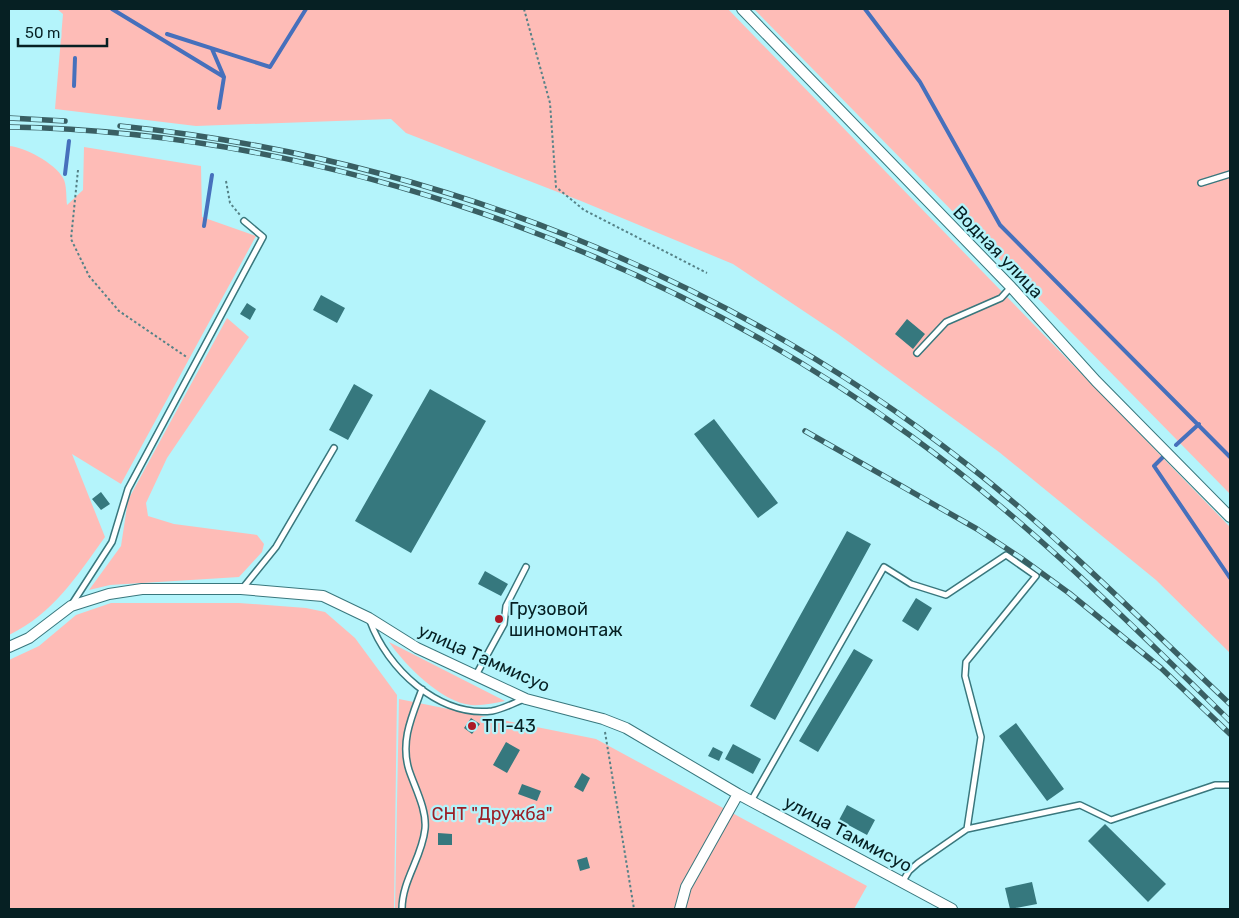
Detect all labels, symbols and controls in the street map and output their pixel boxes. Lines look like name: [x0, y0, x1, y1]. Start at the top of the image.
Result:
scale bar: [18, 15, 106, 47]
text: 50 m: [25, 24, 60, 42]
street label: Водная улица: [948, 201, 1048, 303]
place label: Грузовой шиномонтаж: [509, 598, 623, 641]
marker: Грузовой шиномонтаж: [493, 613, 505, 625]
street label: улица Таммисуо: [415, 619, 553, 697]
place label: ТП-43: [482, 715, 536, 737]
marker: ТП-43: [466, 720, 478, 732]
street label: улица Таммисуо: [780, 791, 916, 877]
park label: СНТ "Дружба": [432, 803, 552, 825]

